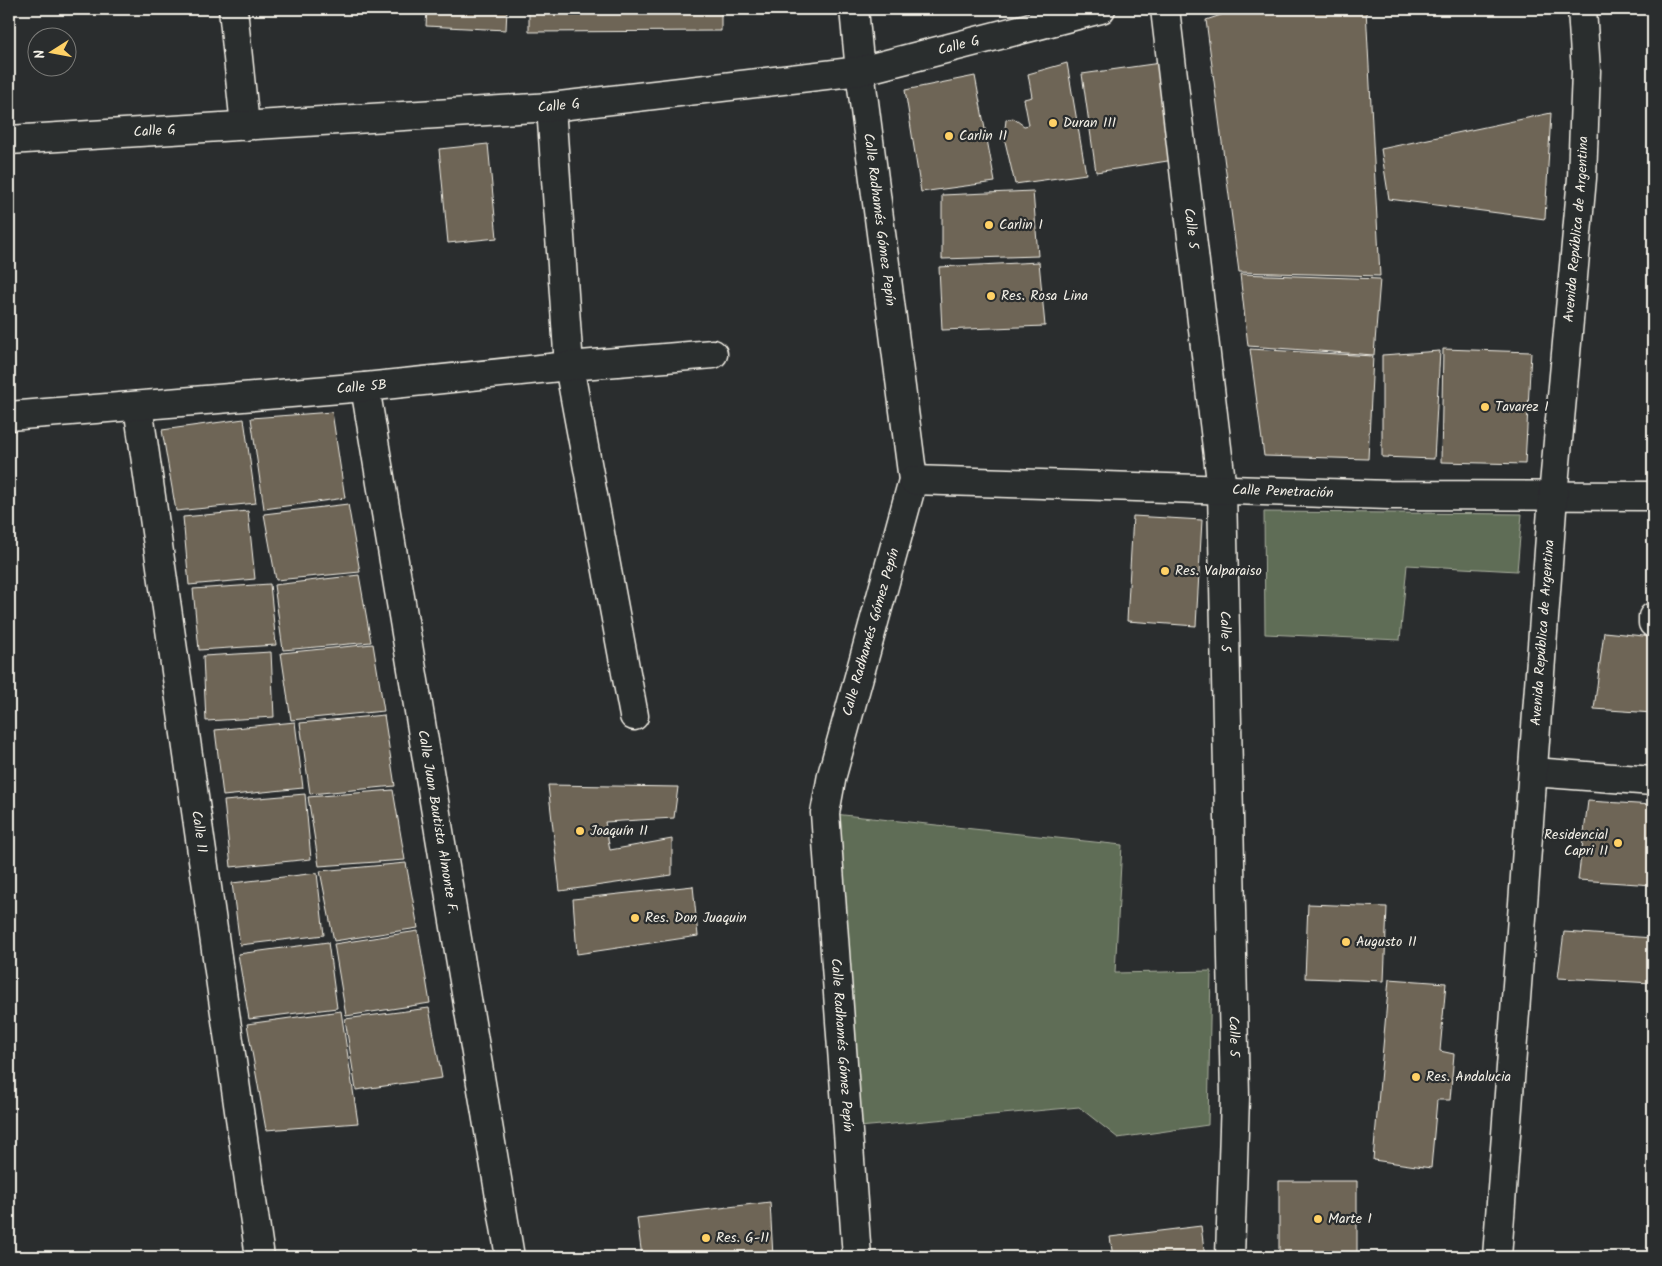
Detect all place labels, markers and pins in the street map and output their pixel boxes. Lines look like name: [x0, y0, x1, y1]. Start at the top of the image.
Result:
place label: Duran III: [1063, 112, 1116, 134]
marker: Duran III: [1047, 117, 1059, 129]
place label: Carlin II: [959, 125, 1007, 147]
marker: Carlin II: [943, 130, 955, 142]
place label: Carlin I: [999, 214, 1043, 236]
marker: Carlin I: [983, 219, 995, 231]
place label: Res. Rosa Lina: [1001, 285, 1088, 307]
marker: Res. Rosa Lina: [985, 290, 997, 302]
place label: Tavarez I: [1495, 396, 1549, 418]
marker: Tavarez I: [1479, 401, 1491, 413]
place label: Res. Valparaiso: [1175, 560, 1262, 582]
marker: Res. Valparaiso: [1159, 565, 1171, 577]
place label: Joaquín II: [590, 820, 648, 842]
place label: Residencial Capri II: [1544, 824, 1609, 862]
marker: Joaquín II: [574, 825, 586, 837]
marker: Residencial Capri II: [1612, 837, 1624, 849]
place label: Res. Don Juaquin: [645, 907, 747, 929]
marker: Res. Don Juaquin: [629, 912, 641, 924]
place label: Augusto II: [1356, 931, 1417, 953]
marker: Augusto II: [1340, 936, 1352, 948]
place label: Res. Andalucia: [1426, 1066, 1511, 1088]
marker: Res. Andalucia: [1410, 1071, 1422, 1083]
place label: Marte I: [1328, 1208, 1372, 1230]
marker: Marte I: [1312, 1213, 1324, 1225]
place label: Res. G-11: [716, 1227, 769, 1249]
marker: Res. G-11: [700, 1232, 712, 1244]

